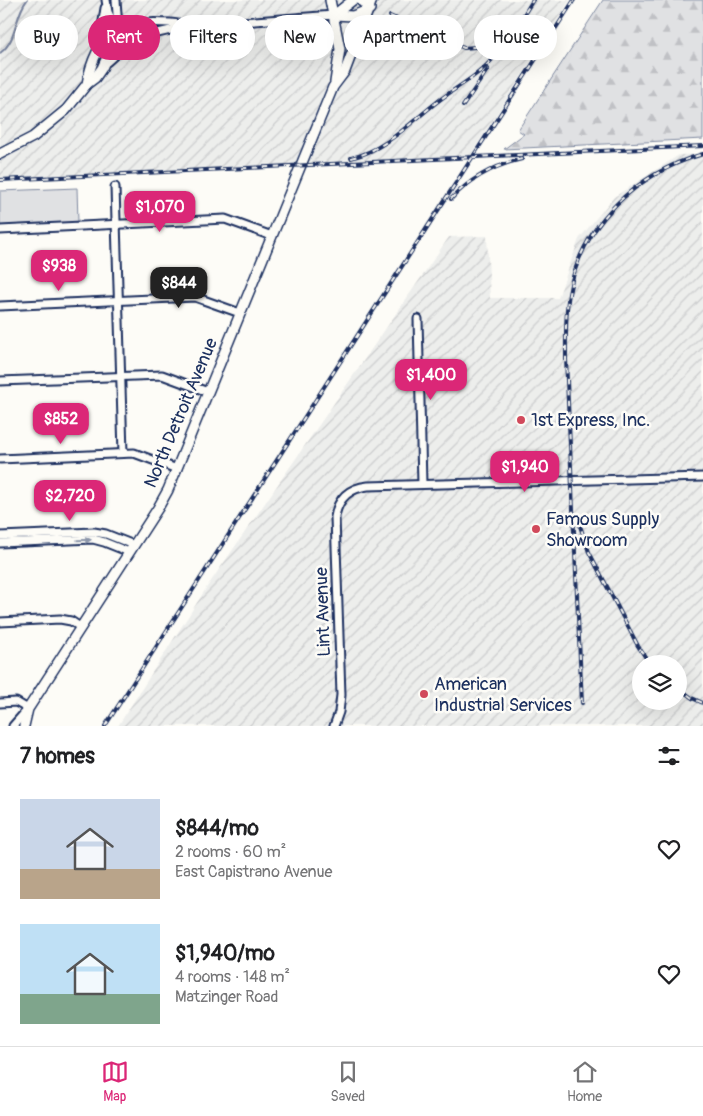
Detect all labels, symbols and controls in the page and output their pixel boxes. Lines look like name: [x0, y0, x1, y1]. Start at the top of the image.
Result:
chip: Buy: [15, 15, 78, 60]
chip: Rent: [88, 15, 160, 60]
chip: Filters: [170, 15, 255, 60]
chip: New: [265, 15, 334, 60]
chip: Apartment: [344, 15, 464, 60]
chip: House: [474, 15, 557, 60]
pin: $1,070: [119, 190, 201, 233]
text: $1,070: [135, 197, 185, 217]
pin: $938: [29, 250, 89, 292]
text: $938: [42, 256, 76, 276]
pin: $844: [149, 266, 209, 309]
text: $844: [161, 273, 197, 293]
street label: North Detroit Avenue: [139, 334, 223, 491]
pin: $1,400: [390, 358, 472, 401]
text: $1,400: [406, 365, 456, 385]
pin: $852: [31, 402, 91, 445]
text: $852: [44, 409, 78, 429]
place label: 1st Express, Inc.: [531, 409, 650, 432]
marker: 1st Express, Inc.: [515, 414, 527, 426]
pin: $1,940: [484, 450, 566, 493]
text: $1,940: [501, 457, 549, 477]
pin: $2,720: [29, 480, 111, 522]
text: $2,720: [45, 486, 95, 506]
place label: Famous Supply Showroom: [546, 508, 660, 552]
marker: Famous Supply Showroom: [530, 523, 542, 535]
one-way arrow: [76, 535, 92, 543]
street label: Lint Avenue: [310, 567, 336, 657]
map controls: [632, 655, 687, 710]
button: layers: [632, 655, 687, 710]
place label: American Industrial Services: [434, 673, 572, 717]
marker: American Industrial Services: [418, 688, 430, 700]
icon: filters: [655, 742, 683, 770]
text: 7 homes: [20, 743, 95, 770]
text: $844/mo: [175, 815, 259, 842]
icon: home: [60, 819, 120, 879]
icon: heart: [655, 835, 683, 863]
text: 2 rooms · 60 m²: [175, 842, 286, 862]
text: East Capistrano Avenue: [175, 862, 332, 882]
text: $1,940/mo: [175, 940, 275, 967]
icon: home: [60, 944, 120, 1004]
icon: heart: [655, 960, 683, 988]
text: 4 rooms · 148 m²: [175, 967, 290, 987]
text: Matzinger Road: [175, 987, 278, 1007]
tab: Map: [101, 1058, 129, 1105]
tab: Saved: [330, 1058, 365, 1105]
tab: Home: [567, 1058, 602, 1105]

